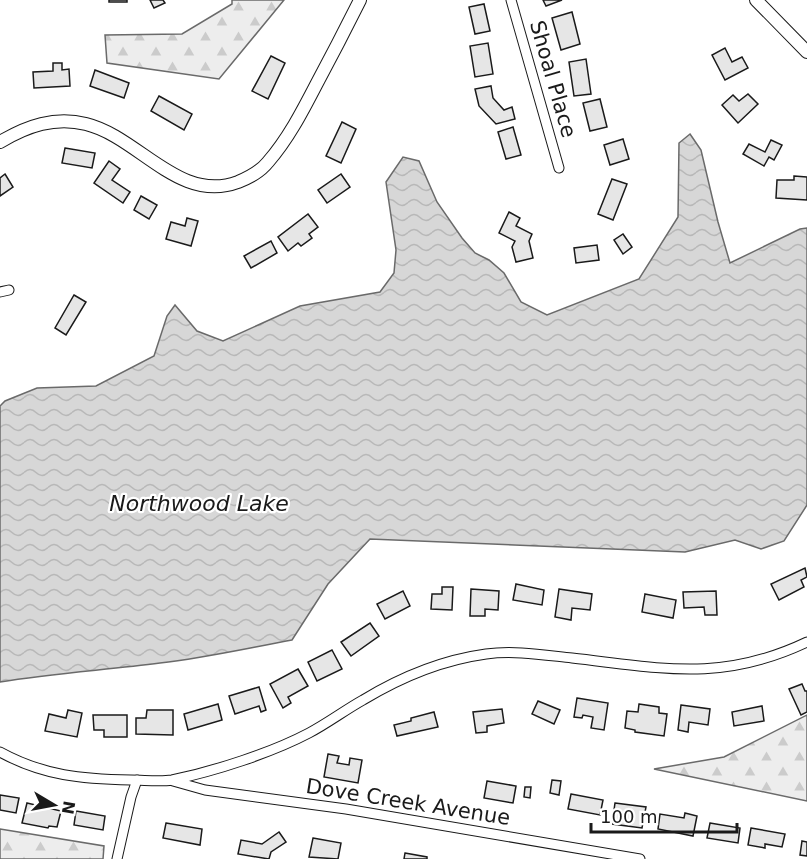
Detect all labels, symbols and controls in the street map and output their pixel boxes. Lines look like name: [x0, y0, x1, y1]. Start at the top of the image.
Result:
street label: Shoal Place: [525, 18, 581, 140]
water label: Northwood Lake: [109, 491, 289, 516]
street label: Dove Creek Avenue: [304, 774, 512, 830]
north arrow: [24, 775, 84, 835]
scale bar: [591, 796, 736, 834]
text: N: [58, 799, 79, 816]
text: 100 m: [600, 806, 658, 827]

